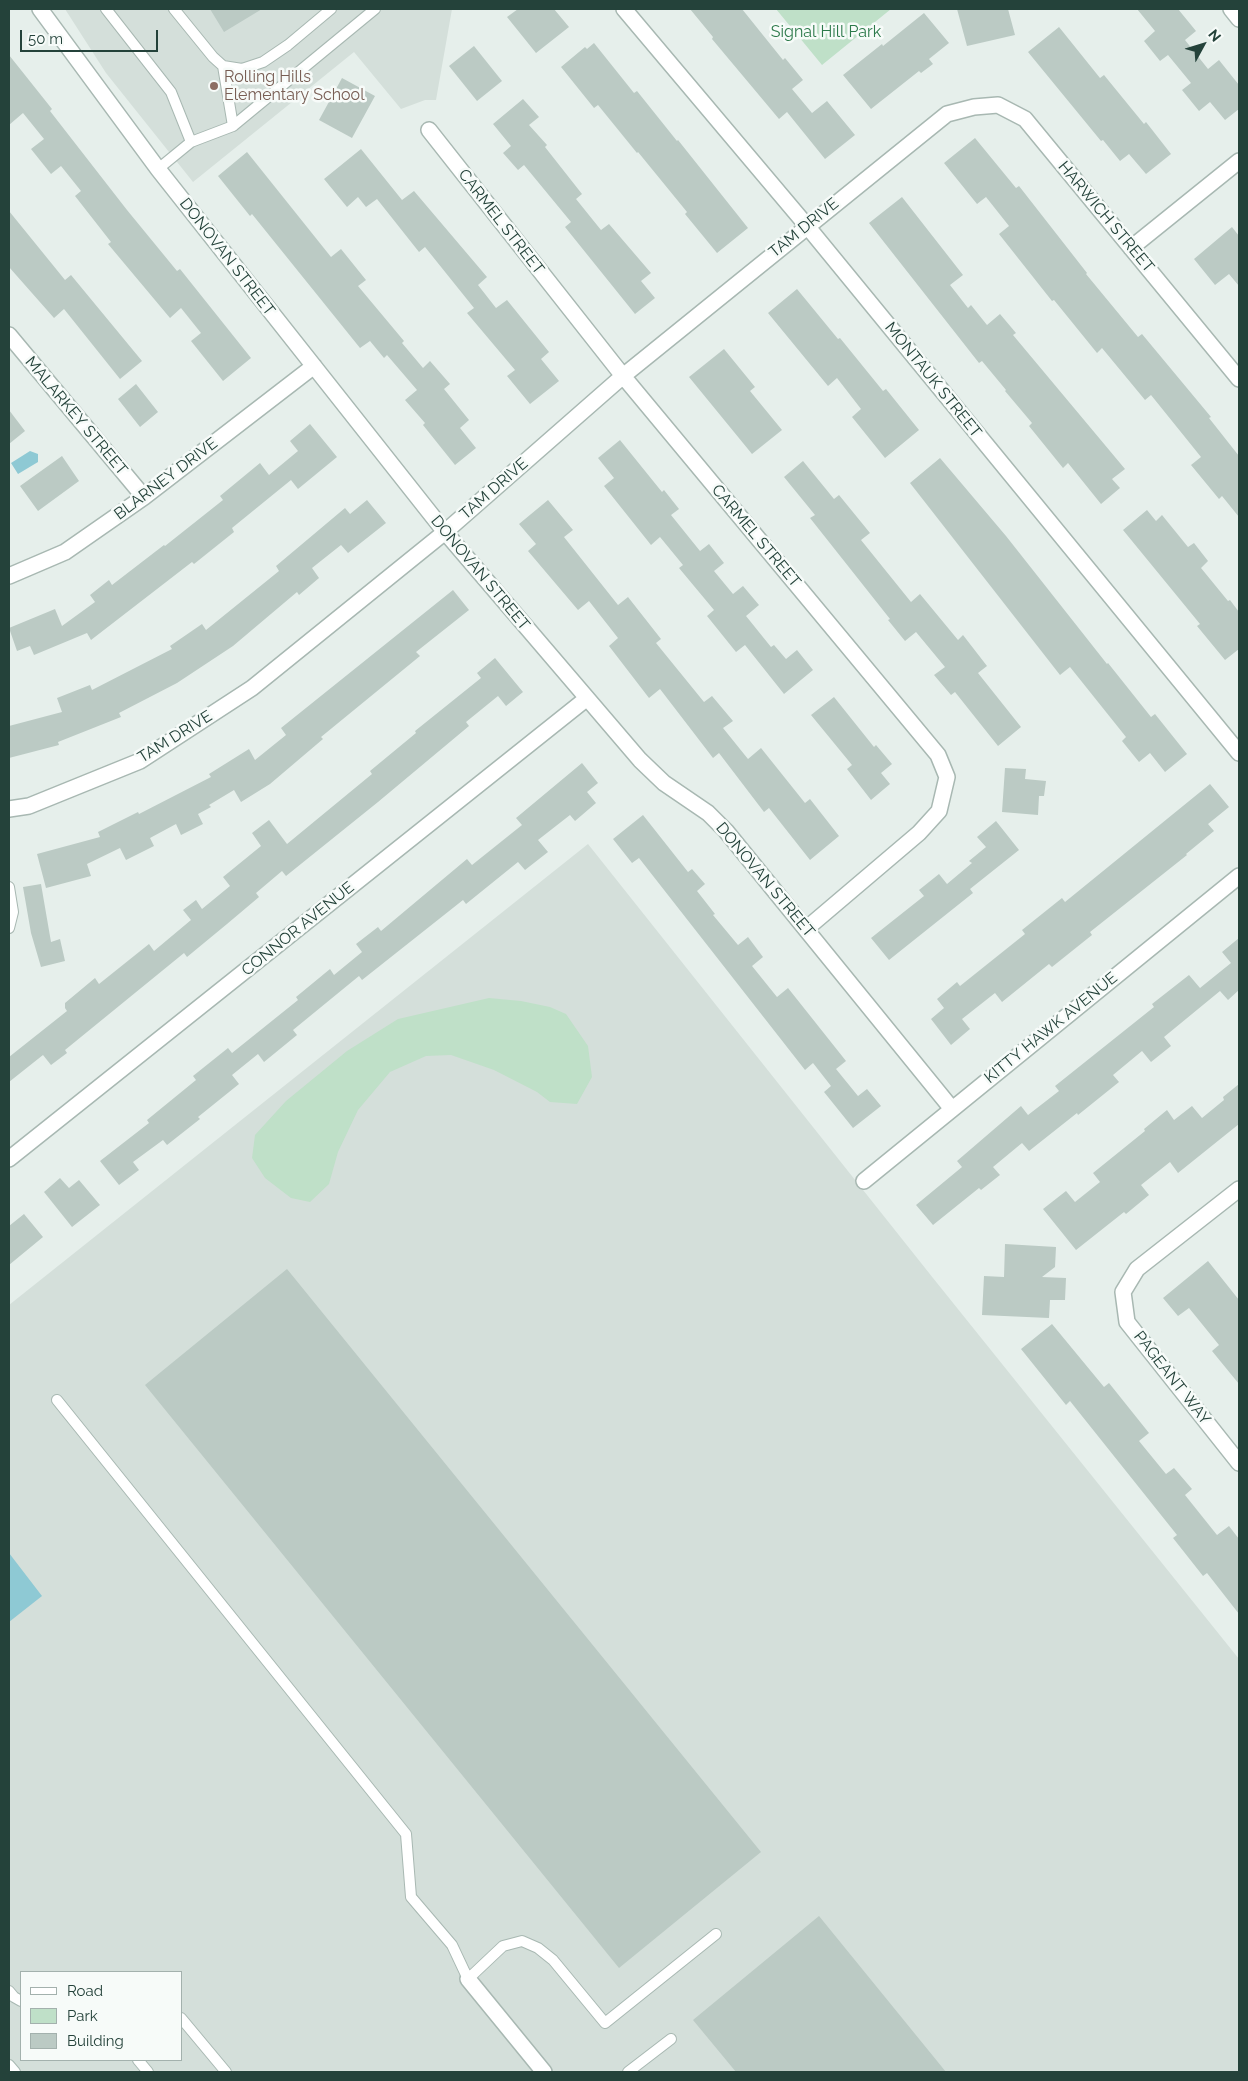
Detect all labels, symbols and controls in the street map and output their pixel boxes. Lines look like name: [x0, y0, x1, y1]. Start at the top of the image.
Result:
scale bar: [22, 20, 160, 52]
north arrow: [1178, 20, 1228, 70]
park label: Signal Hill Park: [771, 22, 881, 42]
text: N: [1205, 26, 1224, 45]
text: 50 m: [28, 30, 63, 48]
place label: Rolling Hills Elementary School: [224, 67, 364, 105]
marker: Rolling Hills Elementary School: [208, 80, 220, 92]
street label: HARWICH STREET: [1054, 157, 1158, 277]
street label: CARMEL STREET: [454, 165, 548, 279]
street label: DONOVAN STREET: [175, 194, 279, 320]
street label: TAM DRIVE: [765, 194, 843, 262]
street label: MONTAUK STREET: [881, 318, 985, 442]
street label: MALARKEY STREET: [21, 353, 131, 479]
street label: BLARNEY DRIVE: [111, 434, 221, 524]
street label: TAM DRIVE: [456, 454, 532, 524]
street label: CARMEL STREET: [707, 481, 805, 591]
street label: DONOVAN STREET: [426, 512, 534, 634]
street label: TAM DRIVE: [134, 707, 216, 767]
street label: DONOVAN STREET: [711, 819, 819, 941]
street label: CONNOR AVENUE: [238, 878, 358, 980]
street label: KITTY HAWK AVENUE: [981, 968, 1121, 1088]
street label: PAGEANT WAY: [1129, 1327, 1215, 1429]
legend: [20, 1971, 182, 2061]
text: Road: [67, 1982, 103, 2000]
text: Park: [67, 2007, 98, 2025]
text: Building: [67, 2032, 124, 2050]

